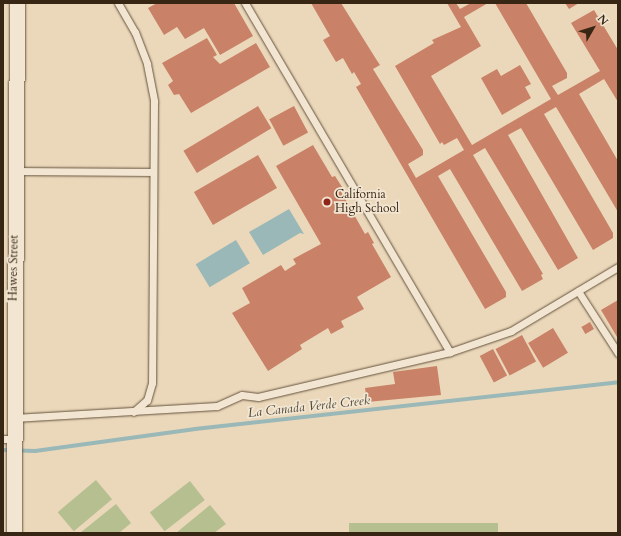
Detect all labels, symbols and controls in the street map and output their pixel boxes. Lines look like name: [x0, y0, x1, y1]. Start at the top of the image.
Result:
north arrow: [573, 8, 613, 48]
text: N: [594, 12, 612, 29]
place label: California High School: [335, 188, 399, 216]
marker: California High School: [322, 197, 332, 207]
street label: Hawes Street: [6, 235, 22, 301]
water label: La Canada Verde Creek: [247, 393, 371, 421]

